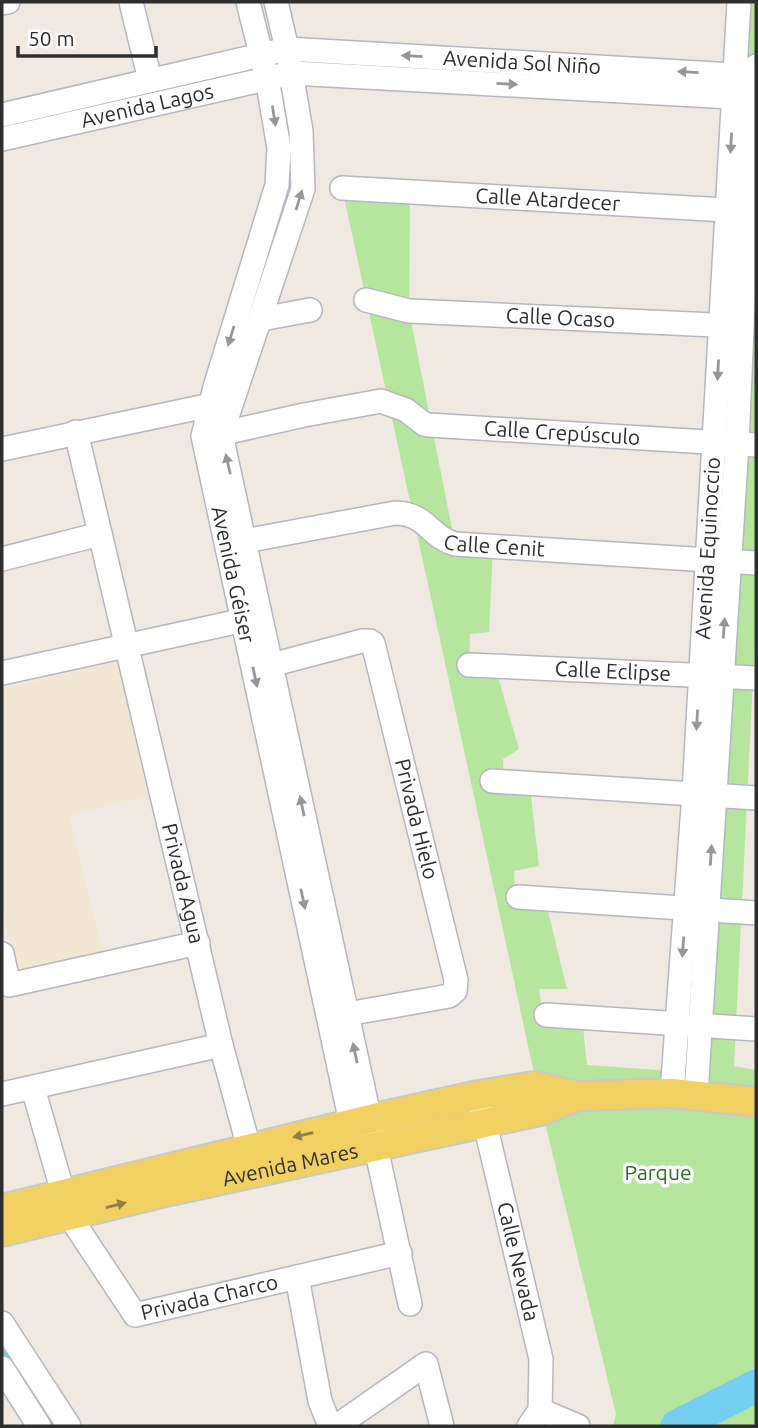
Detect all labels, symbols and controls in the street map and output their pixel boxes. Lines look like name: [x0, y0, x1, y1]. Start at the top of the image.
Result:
scale bar: [18, 14, 156, 58]
text: 50 m: [28, 26, 75, 50]
street label: Avenida Sol Niño: [442, 45, 602, 78]
one-way arrow: [401, 51, 423, 62]
one-way arrow: [677, 66, 699, 77]
street label: Avenida Lagos: [78, 78, 216, 132]
one-way arrow: [496, 79, 518, 90]
one-way arrow: [269, 105, 280, 127]
one-way arrow: [726, 133, 737, 155]
street label: Calle Atardecer: [475, 183, 621, 215]
one-way arrow: [295, 190, 305, 211]
street label: Calle Ocaso: [505, 302, 616, 331]
one-way arrow: [225, 326, 236, 347]
one-way arrow: [712, 360, 723, 382]
street label: Calle Crepúsculo: [483, 415, 641, 449]
one-way arrow: [222, 453, 233, 475]
street label: Avenida Equinoccio: [690, 456, 724, 640]
street label: Avenida Géiser: [207, 504, 260, 645]
street label: Calle Cenit: [440, 528, 546, 561]
one-way arrow: [719, 617, 730, 639]
street label: Calle Eclipse: [554, 656, 672, 685]
one-way arrow: [250, 666, 261, 688]
one-way arrow: [692, 709, 703, 731]
street label: Privada Hielo: [391, 756, 444, 882]
one-way arrow: [296, 795, 307, 817]
street label: Privada Agua: [158, 821, 210, 946]
one-way arrow: [706, 844, 717, 866]
one-way arrow: [297, 888, 308, 910]
one-way arrow: [677, 936, 688, 958]
one-way arrow: [350, 1042, 361, 1064]
one-way arrow: [292, 1130, 314, 1141]
street label: Avenida Mares: [220, 1138, 360, 1190]
park label: Parque: [625, 1160, 691, 1184]
one-way arrow: [105, 1199, 127, 1210]
street label: Calle Nevada: [493, 1199, 545, 1323]
street label: Privada Charco: [138, 1269, 280, 1324]

